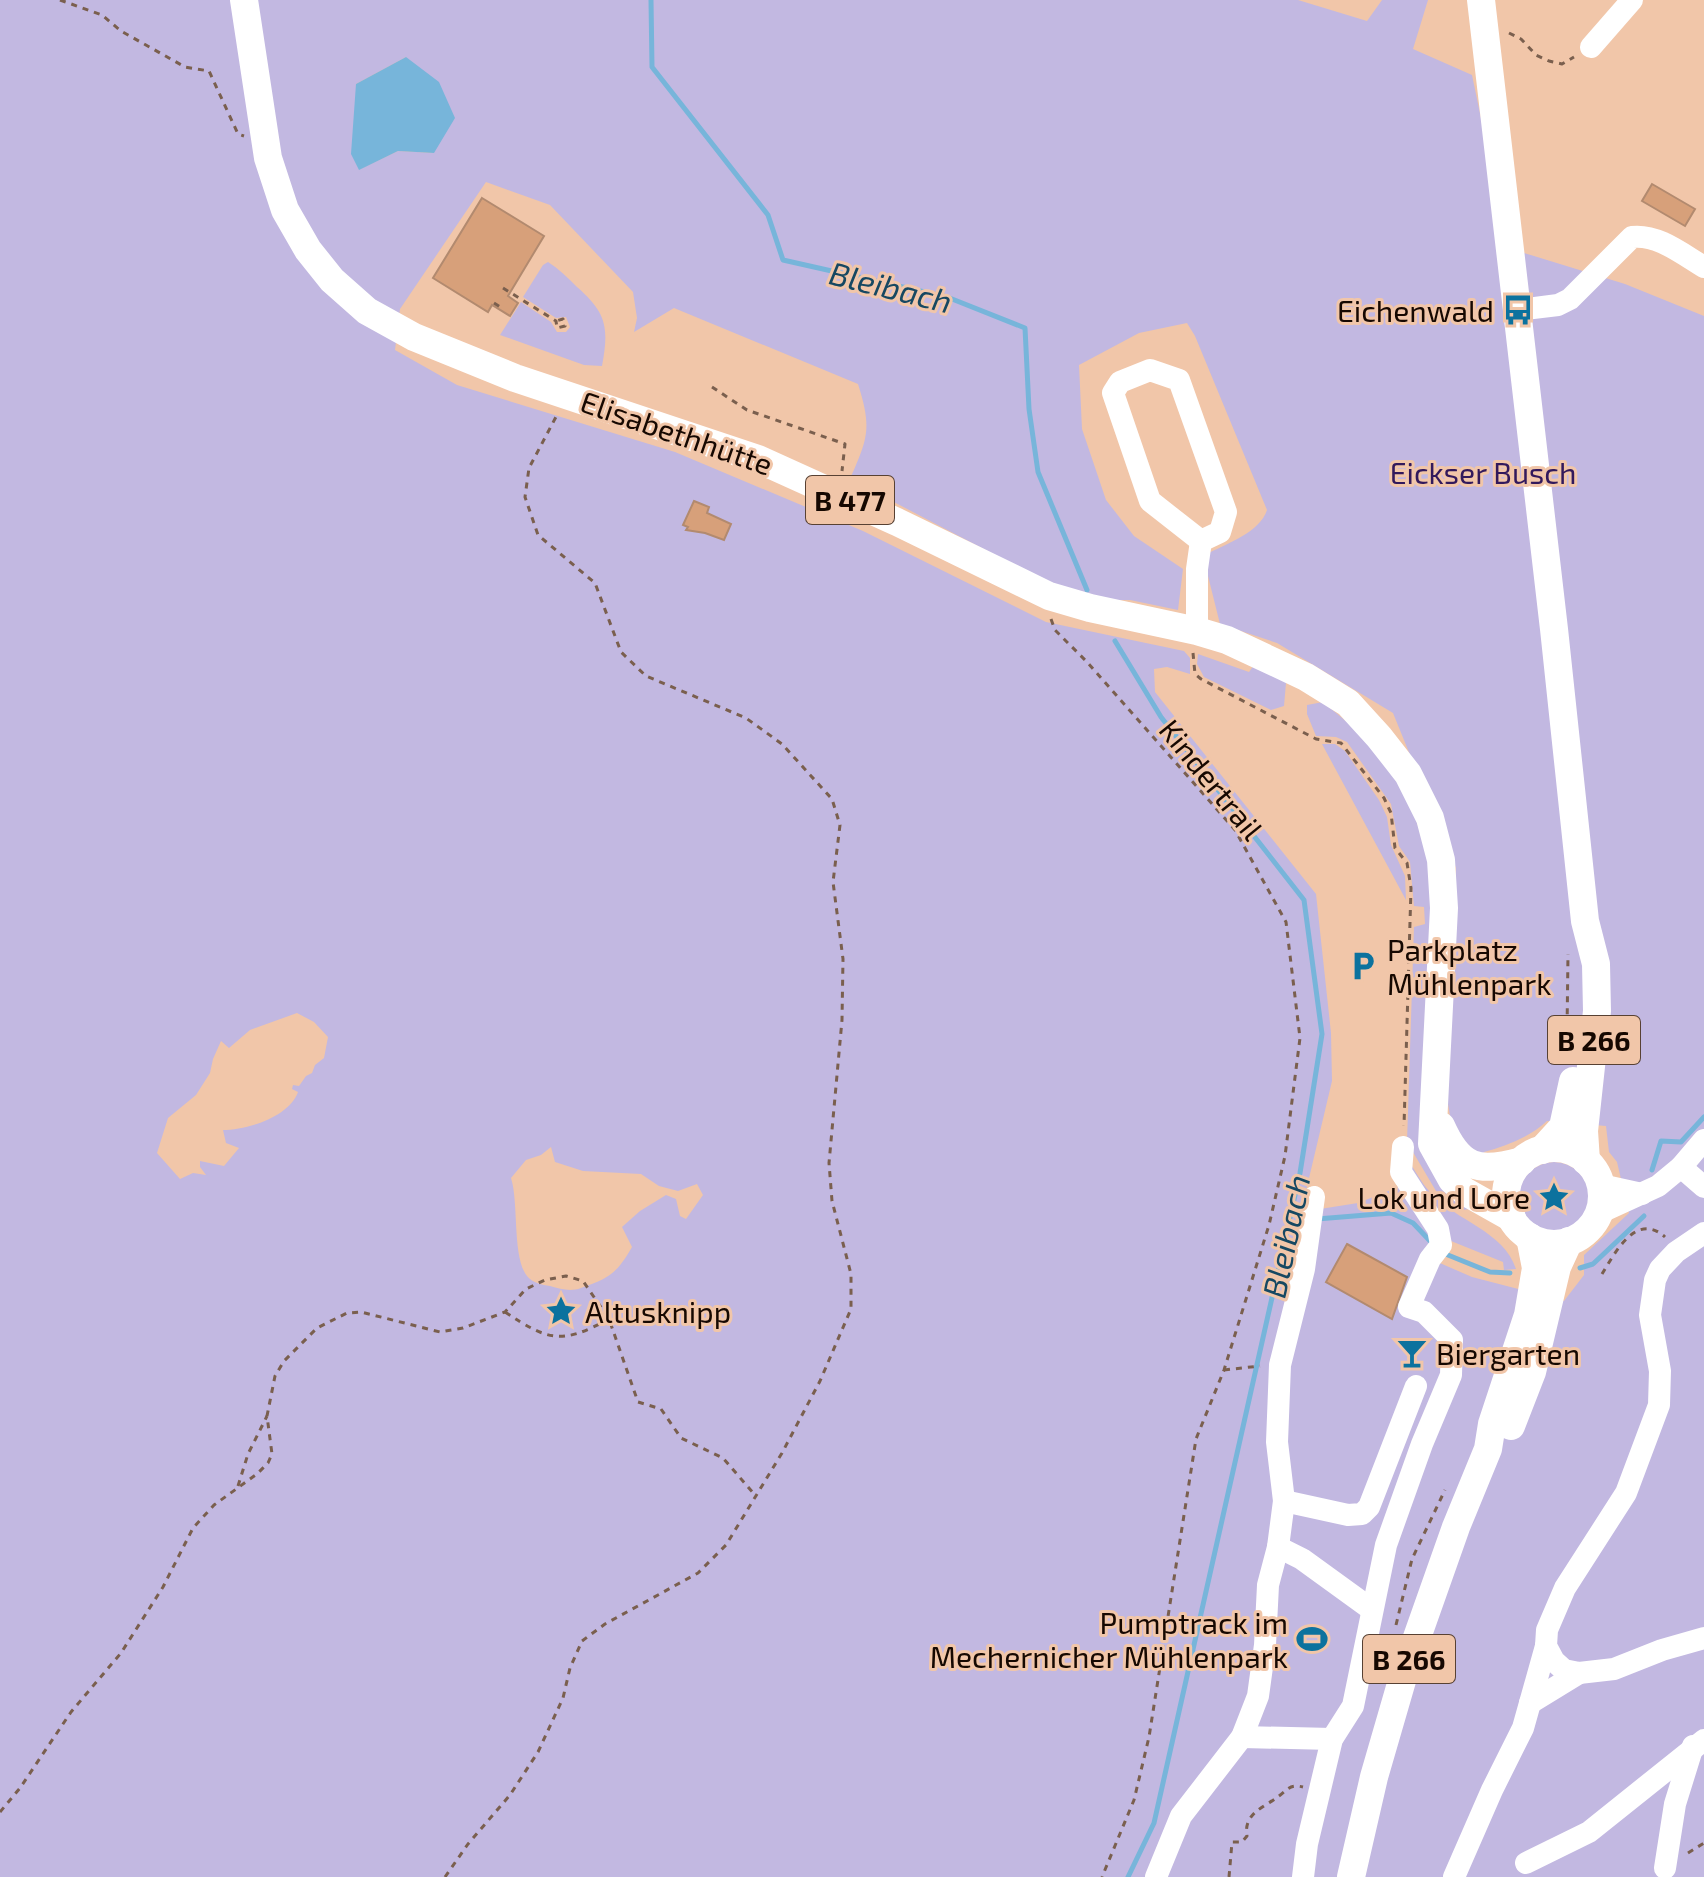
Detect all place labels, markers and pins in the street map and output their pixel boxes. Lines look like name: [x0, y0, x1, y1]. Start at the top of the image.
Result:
place label: Eichenwald: [1337, 292, 1494, 328]
bus stop icon: Eichenwald: [1501, 293, 1535, 327]
place label: Parkplatz Mühlenpark: [1387, 931, 1551, 1001]
parking icon: Parkplatz Mühlenpark: [1346, 949, 1380, 983]
place label: Lok und Lore: [1357, 1179, 1530, 1215]
place icon: Lok und Lore: [1537, 1180, 1571, 1214]
place label: Altusknipp: [585, 1293, 731, 1329]
place icon: Altusknipp: [544, 1294, 578, 1328]
place label: Biergarten: [1436, 1335, 1580, 1371]
bar icon: Biergarten: [1395, 1336, 1429, 1370]
place label: Pumptrack im Mechernicher Mühlenpark: [930, 1604, 1288, 1674]
sports icon: Pumptrack im Mechernicher Mühlenpark: [1295, 1622, 1329, 1656]

